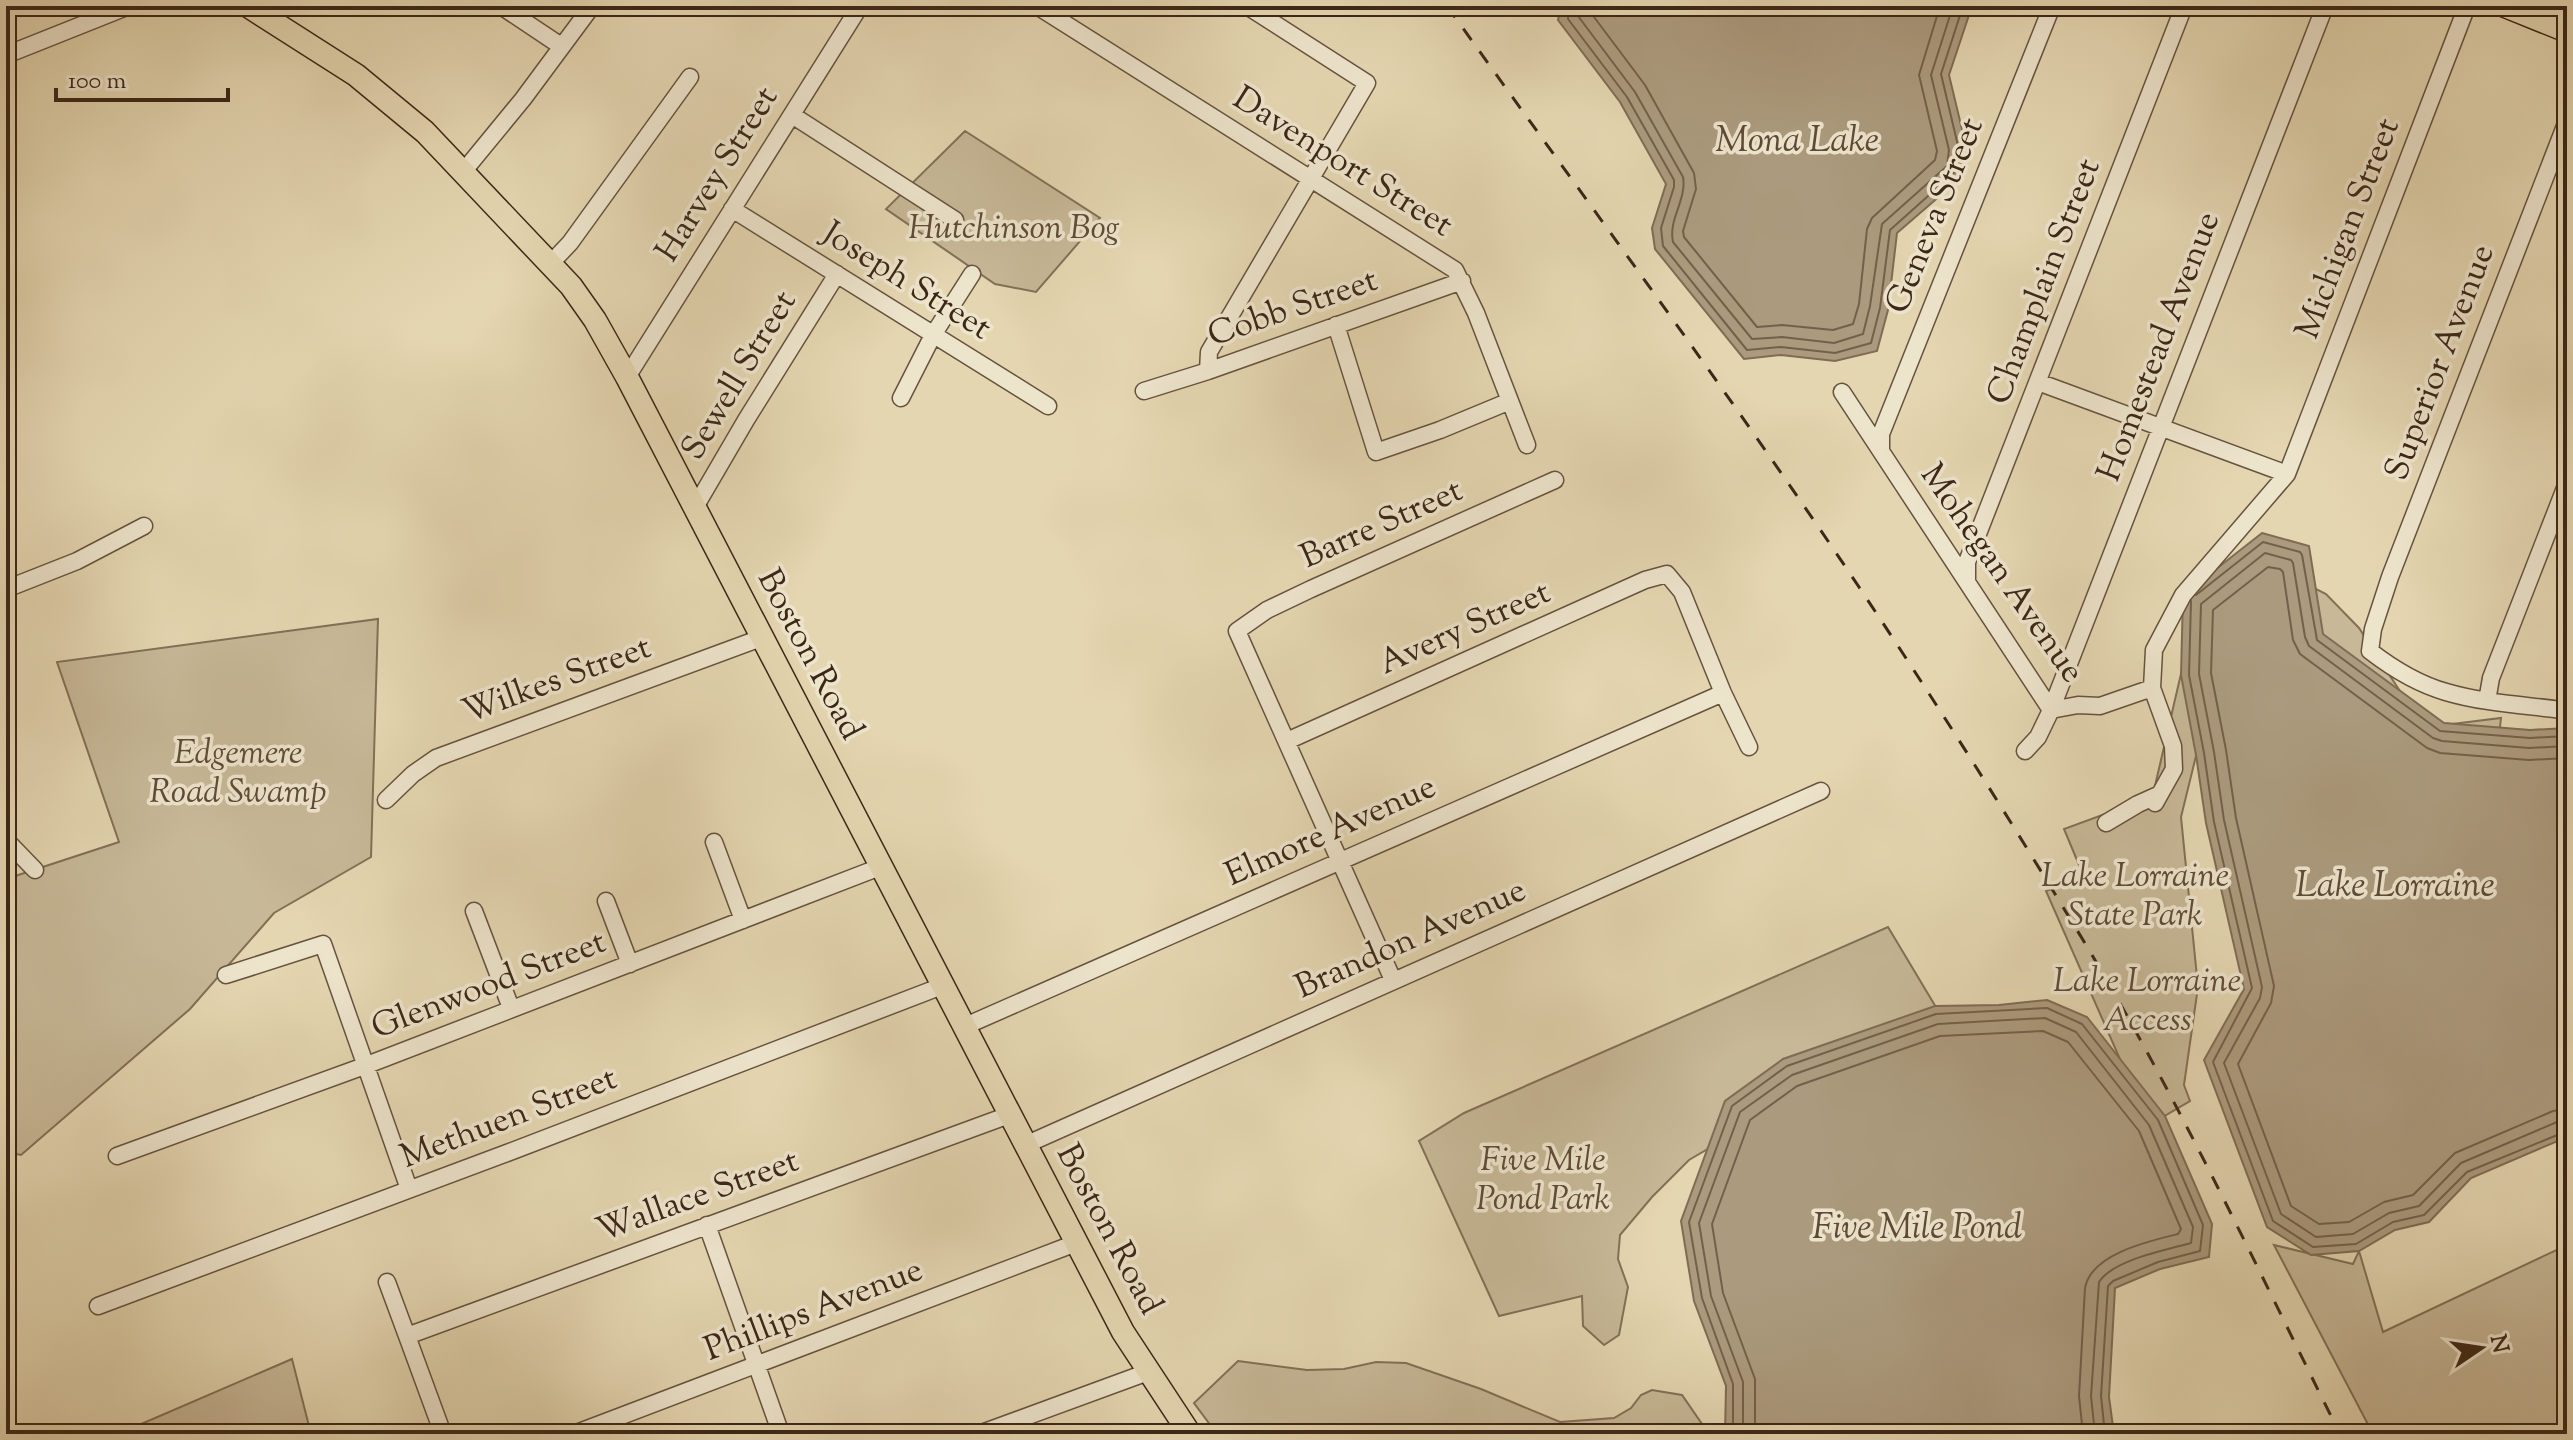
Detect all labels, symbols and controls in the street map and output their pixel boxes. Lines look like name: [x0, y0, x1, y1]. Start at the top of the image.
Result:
scale bar: [56, 52, 228, 102]
text: 100 m: [68, 65, 126, 99]
street label: Davenport Street: [1222, 76, 1462, 251]
street label: Harvey Street: [645, 77, 792, 272]
street label: Geneva Street: [1874, 110, 1998, 321]
street label: Michigan Street: [2284, 111, 2414, 346]
water label: Mona Lake: [1715, 116, 1879, 168]
street label: Champlain Street: [1976, 152, 2114, 412]
park label: Hutchinson Bog: [908, 205, 1120, 254]
street label: Homestead Avenue: [2086, 205, 2234, 489]
street label: Joseph Street: [810, 210, 1000, 354]
street label: Superior Avenue: [2374, 238, 2508, 488]
street label: Cobb Street: [1202, 257, 1385, 361]
street label: Sewell Street: [670, 282, 810, 470]
street label: Mohegan Avenue: [1907, 454, 2095, 694]
street label: Barre Street: [1293, 467, 1471, 583]
street label: Boston Road: [743, 561, 875, 749]
street label: Avery Street: [1371, 569, 1559, 689]
street label: Wilkes Street: [456, 624, 658, 738]
park label: Edgemere Road Swamp: [149, 730, 327, 818]
street label: Elmore Avenue: [1218, 764, 1444, 900]
park label: Lake Lorraine State Park: [2041, 853, 2229, 941]
water label: Lake Lorraine: [2295, 861, 2495, 913]
street label: Brandon Avenue: [1288, 867, 1534, 1013]
street label: Glenwood Street: [365, 919, 614, 1053]
park label: Lake Lorraine Access: [2053, 958, 2241, 1046]
street label: Methuen Street: [394, 1055, 625, 1183]
street label: Boston Road: [1042, 1136, 1174, 1324]
park label: Five Mile Pond Park: [1476, 1137, 1610, 1225]
street label: Wallace Street: [590, 1138, 806, 1256]
water label: Five Mile Pond: [1812, 1203, 2022, 1255]
street label: Phillips Avenue: [698, 1247, 930, 1375]
north arrow: [2441, 1308, 2521, 1388]
text: N: [2480, 1332, 2515, 1357]

